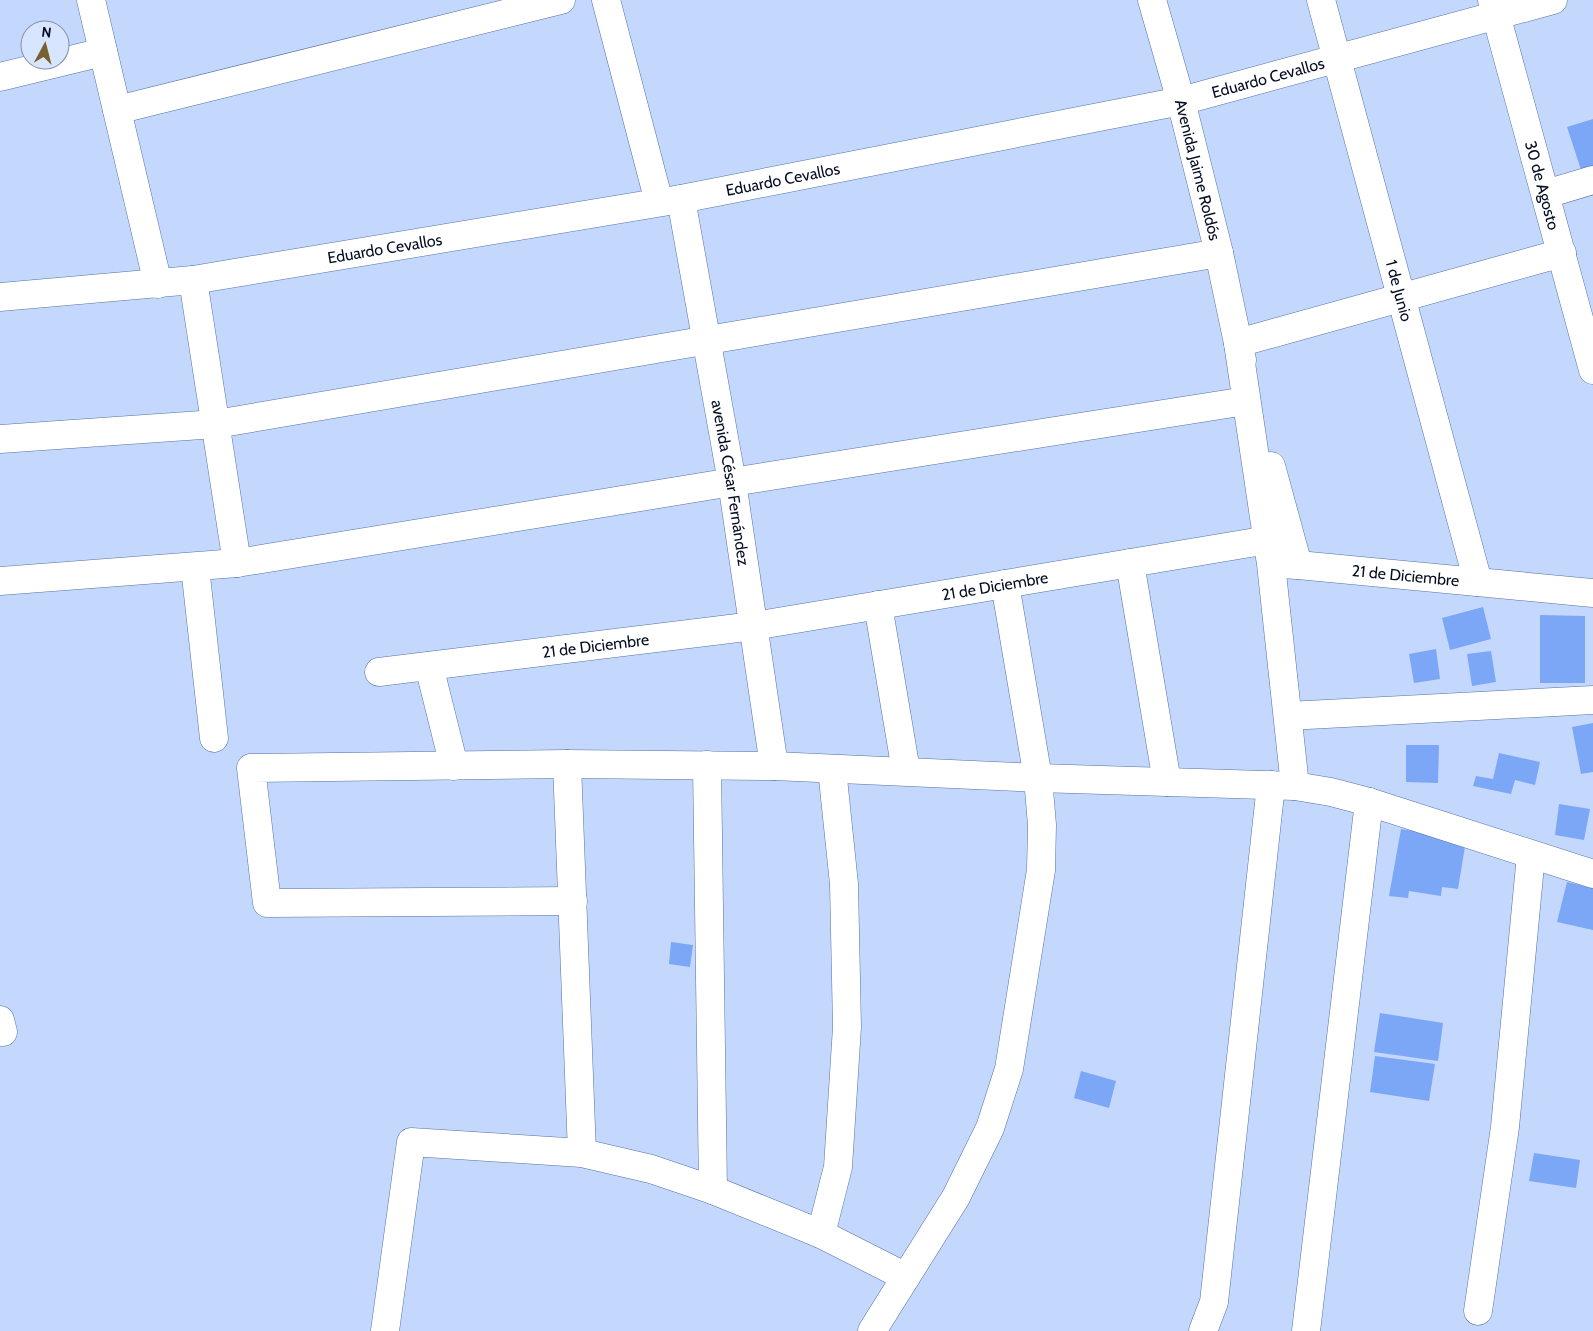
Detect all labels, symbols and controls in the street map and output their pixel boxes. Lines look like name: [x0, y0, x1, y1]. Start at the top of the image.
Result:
north arrow: [20, 20, 70, 70]
text: N: [41, 23, 53, 42]
street label: Eduardo Cevallos: [1209, 53, 1327, 102]
street label: Avenida Jaime Roldós: [1171, 97, 1225, 243]
street label: 30 de Agosto: [1521, 139, 1564, 232]
street label: Eduardo Cevallos: [724, 159, 842, 200]
street label: Eduardo Cevallos: [326, 229, 444, 267]
street label: 1 de Junio: [1382, 258, 1417, 324]
street label: avenida César Fernández: [708, 398, 754, 567]
street label: 21 de Diciembre: [1351, 561, 1460, 590]
street label: 21 de Diciembre: [940, 567, 1050, 604]
street label: 21 de Diciembre: [541, 629, 650, 661]

